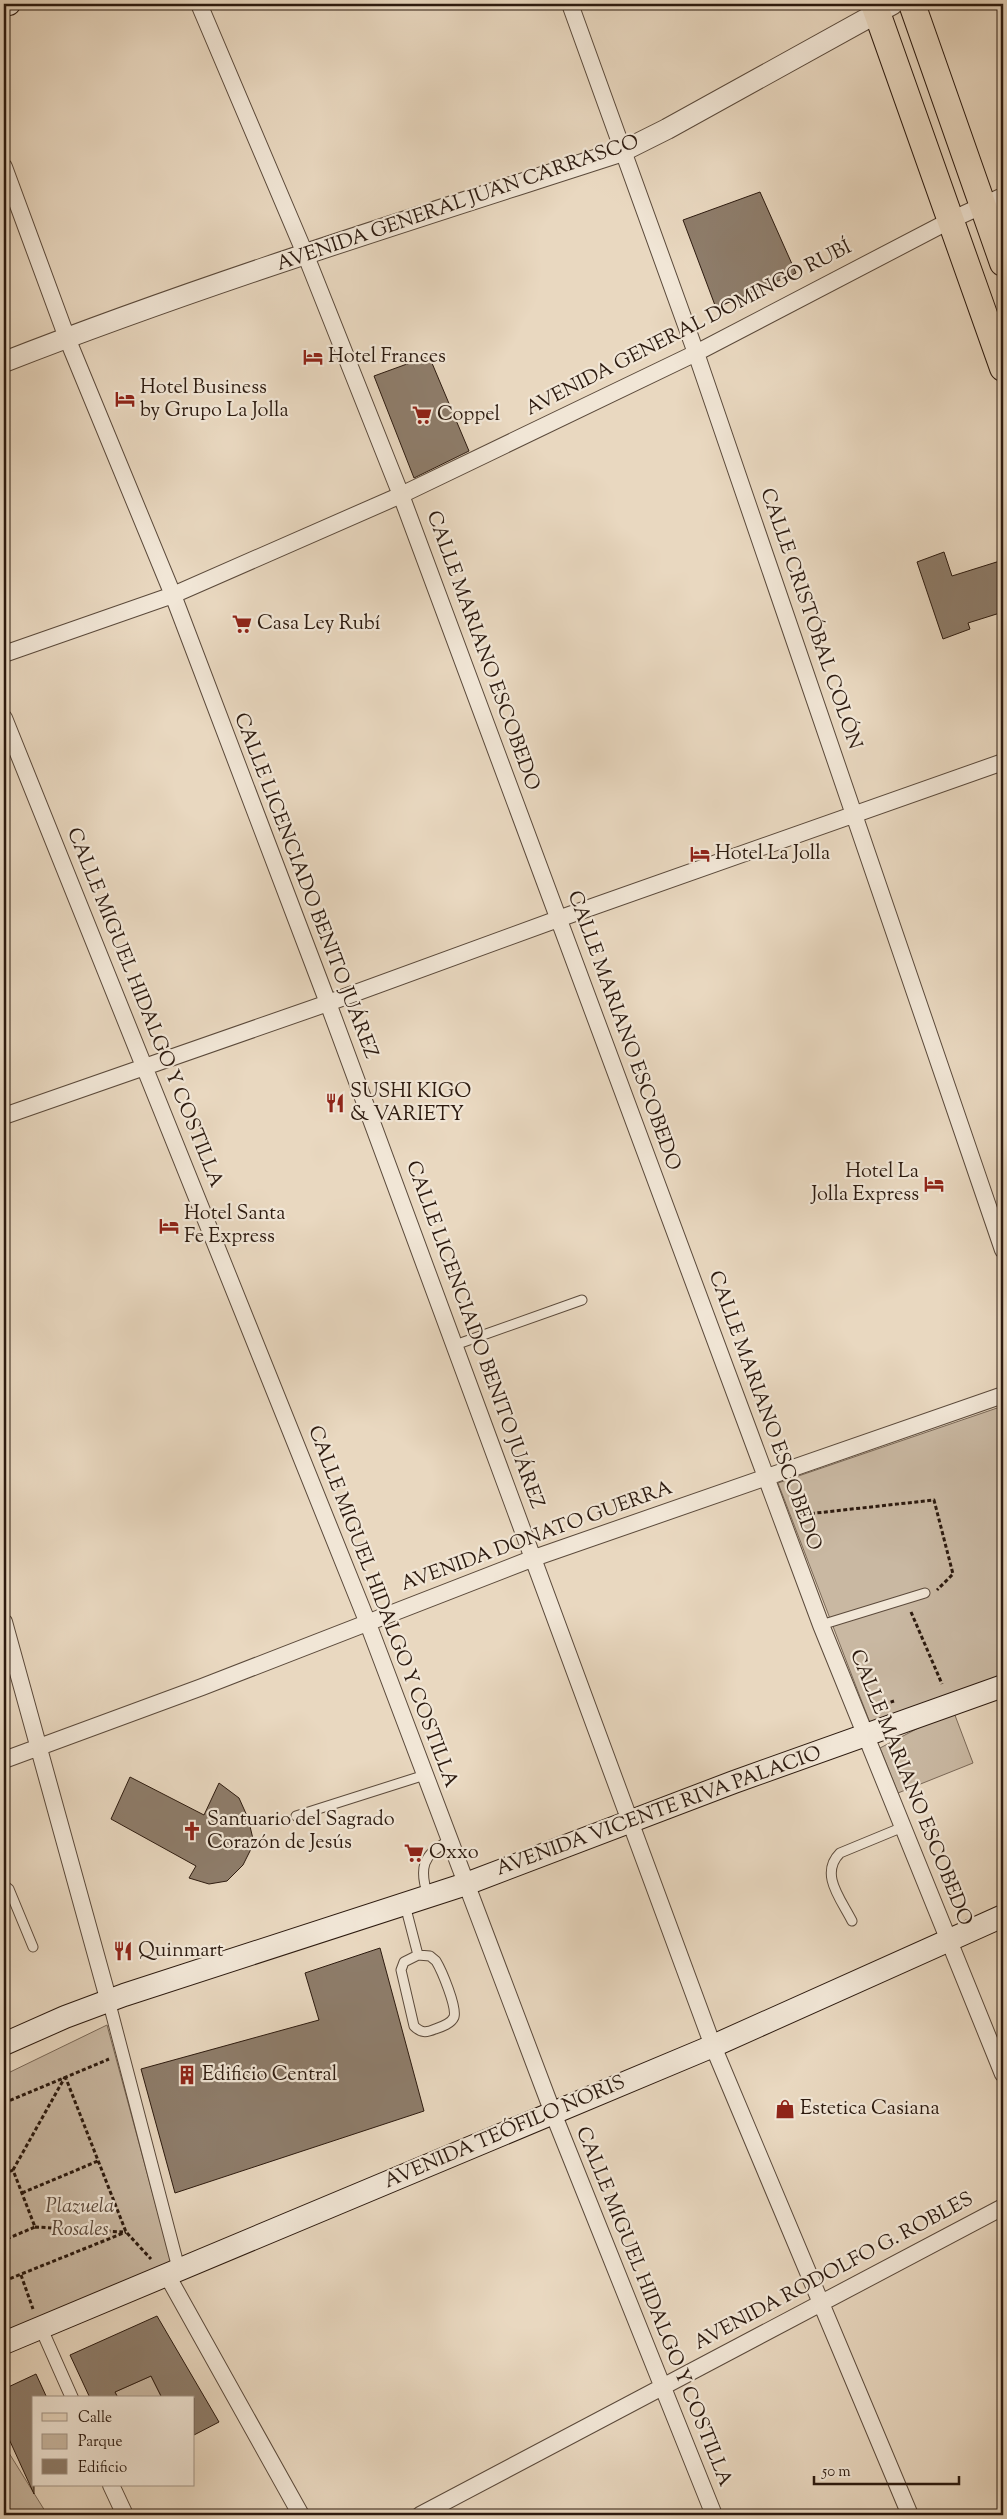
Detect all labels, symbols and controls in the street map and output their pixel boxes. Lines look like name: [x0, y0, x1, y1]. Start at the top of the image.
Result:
street label: AVENIDA GENERAL JUAN CARRASCO: [273, 128, 643, 280]
street label: AVENIDA GENERAL DOMINGO RUBÍ: [520, 233, 858, 424]
place label: Hotel Frances: [328, 343, 446, 372]
hotel icon: Hotel Frances: [302, 346, 324, 368]
place label: Hotel Business by Grupo La Jolla: [140, 374, 289, 426]
hotel icon: Hotel Business by Grupo La Jolla: [114, 388, 136, 410]
place label: Coppel: [437, 401, 501, 430]
supermarket icon: Coppel: [411, 404, 433, 426]
street label: CALLE CRISTÓBAL COLÓN: [752, 484, 869, 754]
street label: CALLE MARIANO ESCOBEDO: [418, 507, 546, 795]
place label: Casa Ley Rubí: [257, 610, 381, 639]
supermarket icon: Casa Ley Rubí: [231, 613, 253, 635]
street label: CALLE LICENCIADO BENITO JUÁREZ: [225, 709, 385, 1063]
street label: CALLE MIGUEL HIDALGO Y COSTILLA: [58, 824, 230, 1192]
place label: Hotel La Jolla: [715, 840, 830, 869]
hotel icon: Hotel La Jolla: [689, 843, 711, 865]
street label: CALLE MARIANO ESCOBEDO: [559, 887, 687, 1175]
place label: SUSHI KIGO & VARIETY: [350, 1078, 471, 1130]
restaurant icon: SUSHI KIGO & VARIETY: [324, 1092, 346, 1114]
street label: CALLE LICENCIADO BENITO JUÁREZ: [397, 1157, 552, 1513]
place label: Hotel La Jolla Express: [810, 1158, 919, 1210]
hotel icon: Hotel La Jolla Express: [923, 1173, 945, 1195]
place label: Hotel Santa Fe Express: [184, 1200, 285, 1252]
hotel icon: Hotel Santa Fe Express: [158, 1215, 180, 1237]
street label: CALLE MARIANO ESCOBEDO: [700, 1267, 828, 1555]
street label: CALLE MIGUEL HIDALGO Y COSTILLA: [299, 1422, 465, 1792]
street label: AVENIDA DONATO GUERRA: [397, 1474, 677, 1600]
street label: CALLE MARIANO ESCOBEDO: [841, 1645, 979, 1931]
street label: AVENIDA VICENTE RIVA PALACIO: [492, 1739, 826, 1885]
place label: Santuario del Sagrado Corazón de Jesús: [207, 1806, 395, 1858]
church icon: Santuario del Sagrado Corazón de Jesús: [181, 1820, 203, 1842]
place label: Oxxo: [429, 1839, 479, 1868]
supermarket icon: Oxxo: [403, 1842, 425, 1864]
place label: Quinmart: [138, 1937, 224, 1966]
restaurant icon: Quinmart: [112, 1940, 134, 1962]
place label: Edificio Central: [202, 2061, 338, 2090]
building icon: Edificio Central: [176, 2064, 198, 2086]
street label: AVENIDA TEÓFILO NORIS: [379, 2068, 630, 2197]
place label: Estetica Casiana: [800, 2095, 940, 2124]
shop icon: Estetica Casiana: [774, 2098, 796, 2120]
street label: CALLE MIGUEL HIDALGO Y COSTILLA: [567, 2123, 739, 2491]
street label: AVENIDA RODOLFO G. ROBLES: [689, 2186, 979, 2358]
park label: Plazuela Rosales: [46, 2193, 114, 2245]
legend: [32, 2396, 195, 2486]
text: Calle: [78, 2408, 112, 2429]
text: Parque: [78, 2432, 122, 2453]
scale bar: [814, 2454, 960, 2486]
text: Edificio: [78, 2458, 127, 2479]
text: 50 m: [821, 2462, 851, 2483]

